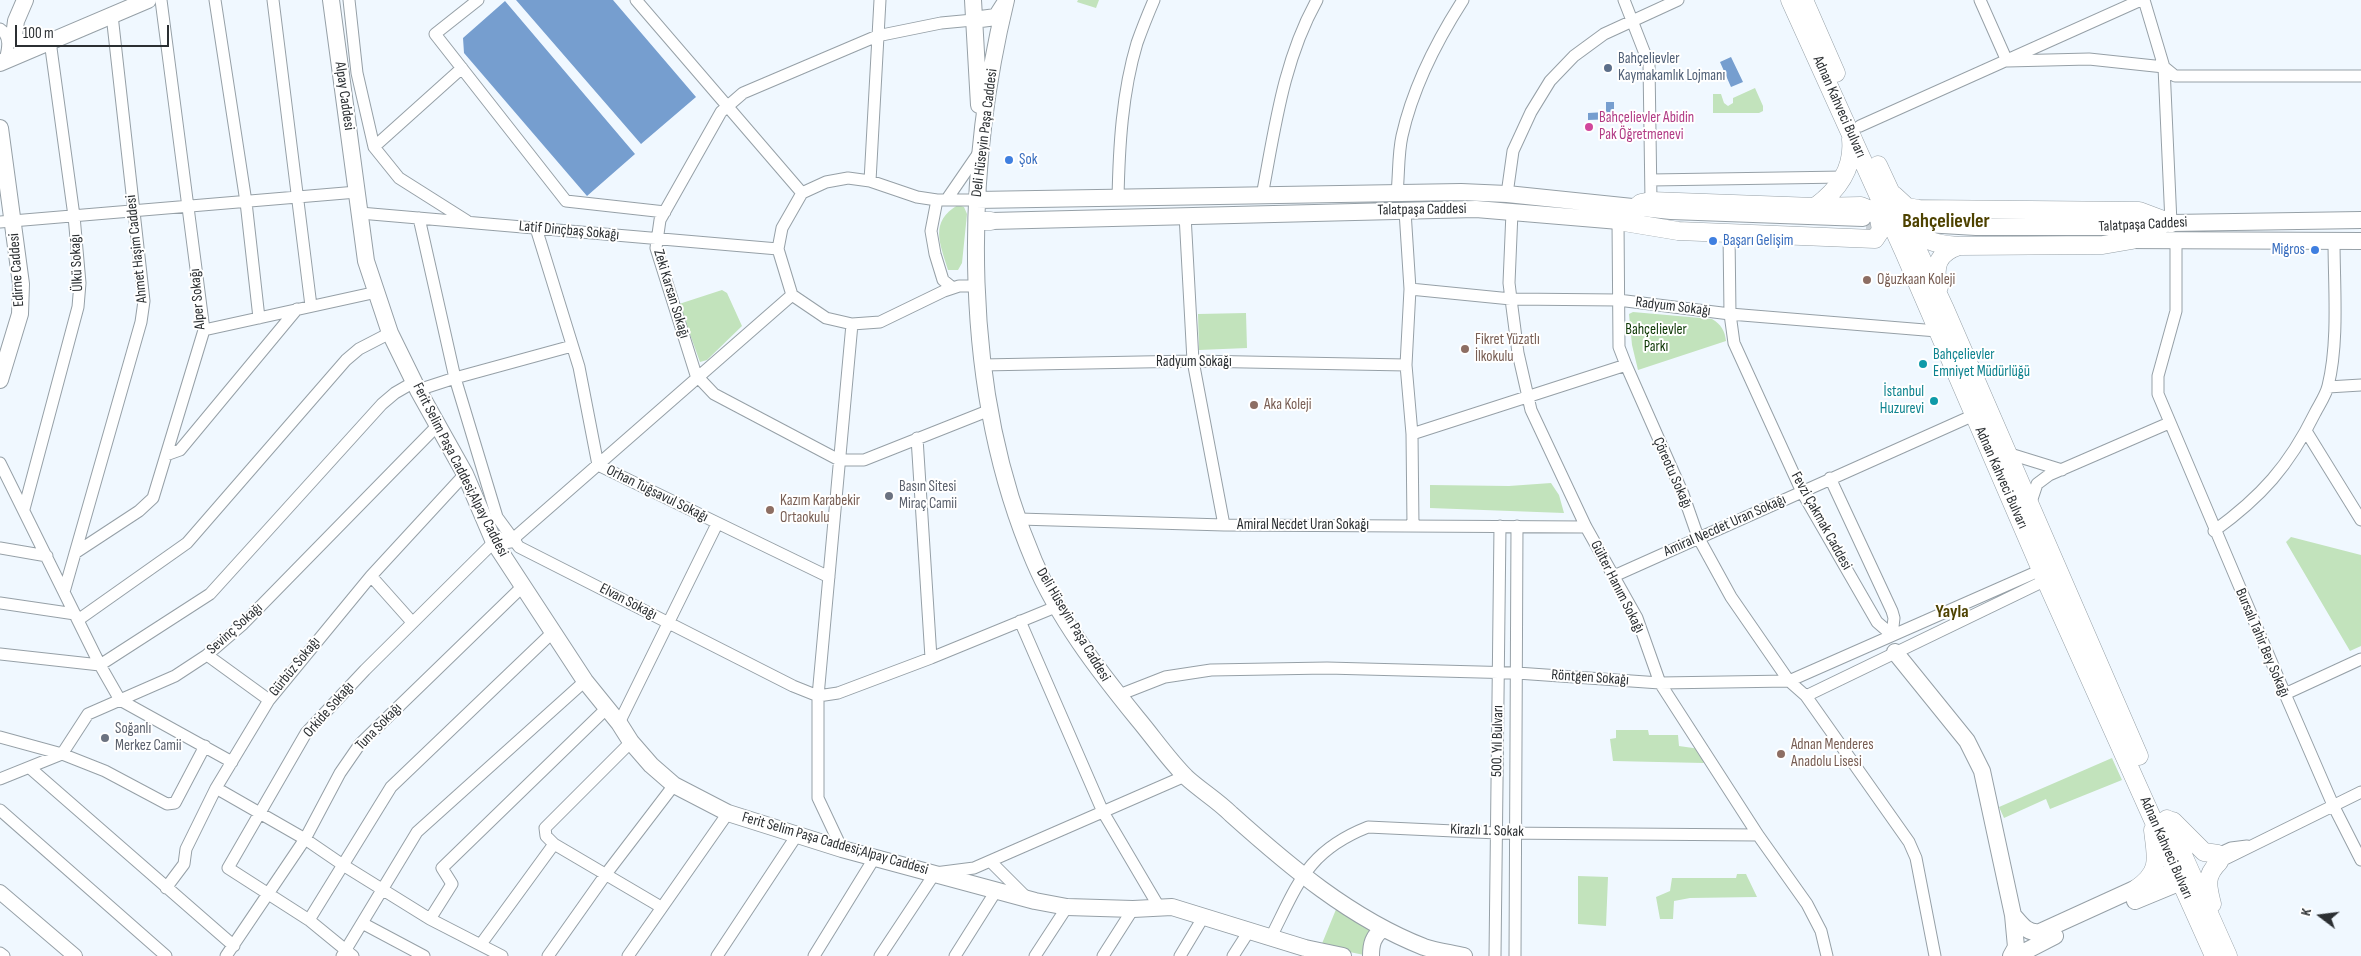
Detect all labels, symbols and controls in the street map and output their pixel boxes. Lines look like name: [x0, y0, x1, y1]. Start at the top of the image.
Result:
scale bar: [18, 15, 171, 47]
text: 100 m: [23, 24, 54, 43]
place label: Bahçelievler Kaymakamlık Lojmanı: [1618, 50, 1725, 85]
street label: Adnan Kahveci Bulvarı: [1809, 53, 1869, 161]
street label: Alpay Caddesi: [330, 61, 358, 131]
marker: Bahçelievler Kaymakamlık Lojmanı: [1602, 62, 1614, 74]
street label: Deli Hüseyin Paşa Caddesi: [968, 68, 1002, 198]
place label: Bahçelievler Abidin Pak Öğretmenevi: [1599, 109, 1694, 144]
marker: Bahçelievler Abidin Pak Öğretmenevi: [1583, 121, 1595, 133]
place label: Şok: [1019, 151, 1037, 169]
marker: Şok: [1003, 154, 1015, 166]
street label: Ahmet Haşim Caddesi: [122, 194, 152, 304]
street label: Talatpaşa Caddesi: [1377, 200, 1467, 220]
district label: Bahçelievler: [1902, 210, 1990, 234]
street label: Talatpaşa Caddesi: [2098, 214, 2188, 236]
street label: Latif Dinçbaş Sokağı: [518, 218, 620, 244]
place label: Başarı Gelişim: [1723, 232, 1793, 250]
street label: Edirne Caddesi: [5, 233, 29, 307]
street label: Ülkü Sokağı: [67, 234, 87, 292]
marker: Başarı Gelişim: [1707, 235, 1719, 247]
place label: Migros: [2272, 241, 2305, 259]
marker: Migros: [2309, 244, 2321, 256]
street label: Zeki Karsan Sokağı: [649, 247, 693, 341]
street label: Alper Sokağı: [186, 268, 210, 330]
place label: Oğuzkaan Koleji: [1877, 271, 1955, 289]
marker: Oğuzkaan Koleji: [1861, 274, 1873, 286]
street label: Radyum Sokağı: [1634, 293, 1712, 321]
park label: Bahçelievler Parkı: [1625, 321, 1687, 356]
place label: Fikret Yüzatlı İlkokulu: [1475, 331, 1540, 366]
marker: Fikret Yüzatlı İlkokulu: [1459, 343, 1471, 355]
place label: Bahçelievler Emniyet Müdürlüğü: [1933, 346, 2030, 381]
street label: Radyum Sokağı: [1156, 353, 1232, 371]
marker: Bahçelievler Emniyet Müdürlüğü: [1917, 358, 1929, 370]
street label: Ferit Selim Paşa Caddesi;Alpay Caddesi: [408, 380, 512, 560]
place label: İstanbul Huzurevi: [1880, 383, 1924, 418]
marker: İstanbul Huzurevi: [1928, 395, 1940, 407]
place label: Aka Koleji: [1264, 396, 1312, 414]
marker: Aka Koleji: [1248, 399, 1260, 411]
street label: Adnan Kahveci Bulvarı: [1971, 424, 2031, 532]
street label: Çöreotu Sokağı: [1648, 435, 1696, 511]
street label: Orhan Tuğsavul Sokağı: [603, 462, 711, 526]
street label: Fevzi Çakmak Caddesi: [1787, 469, 1855, 573]
place label: Basın Sitesi Miraç Camii: [899, 478, 957, 513]
marker: Basın Sitesi Miraç Camii: [883, 490, 895, 502]
street label: Amiral Necdet Uran Sokağı: [1661, 491, 1789, 561]
place label: Kazım Karabekir Ortaokulu: [780, 492, 860, 527]
marker: Kazım Karabekir Ortaokulu: [764, 504, 776, 516]
street label: Amiral Necdet Uran Sokağı: [1237, 516, 1369, 534]
street label: Gülter Hanım Sokağı: [1586, 538, 1648, 636]
street label: Deli Hüseyin Paşa Caddesi: [1032, 565, 1114, 685]
street label: Elvan Sokağı: [596, 580, 660, 624]
street label: Bursalı Tahir Bey Sokağı: [2231, 586, 2293, 700]
street label: Sevinç Sokağı: [203, 599, 267, 659]
district label: Yayla: [1935, 601, 1969, 623]
street label: Gürbüz Sokağı: [266, 634, 324, 700]
street label: Röntgen Sokağı: [1551, 666, 1629, 690]
street label: Orkide Sokağı: [300, 679, 358, 741]
street label: Tuna Sokağı: [352, 700, 406, 754]
street label: 500. Yıl Bulvarı: [1488, 705, 1508, 777]
place label: Soğanlı Merkez Camii: [115, 720, 182, 755]
marker: Soğanlı Merkez Camii: [99, 732, 111, 744]
place label: Adnan Menderes Anadolu Lisesi: [1791, 736, 1874, 771]
marker: Adnan Menderes Anadolu Lisesi: [1775, 748, 1787, 760]
street label: Adnan Kahveci Bulvarı: [2136, 794, 2196, 902]
street label: Ferit Selim Paşa Caddesi;Alpay Caddesi: [740, 809, 930, 879]
street label: Kirazlı 1. Sokak: [1450, 821, 1524, 841]
north arrow: [2296, 891, 2346, 941]
text: K: [2297, 906, 2315, 918]

